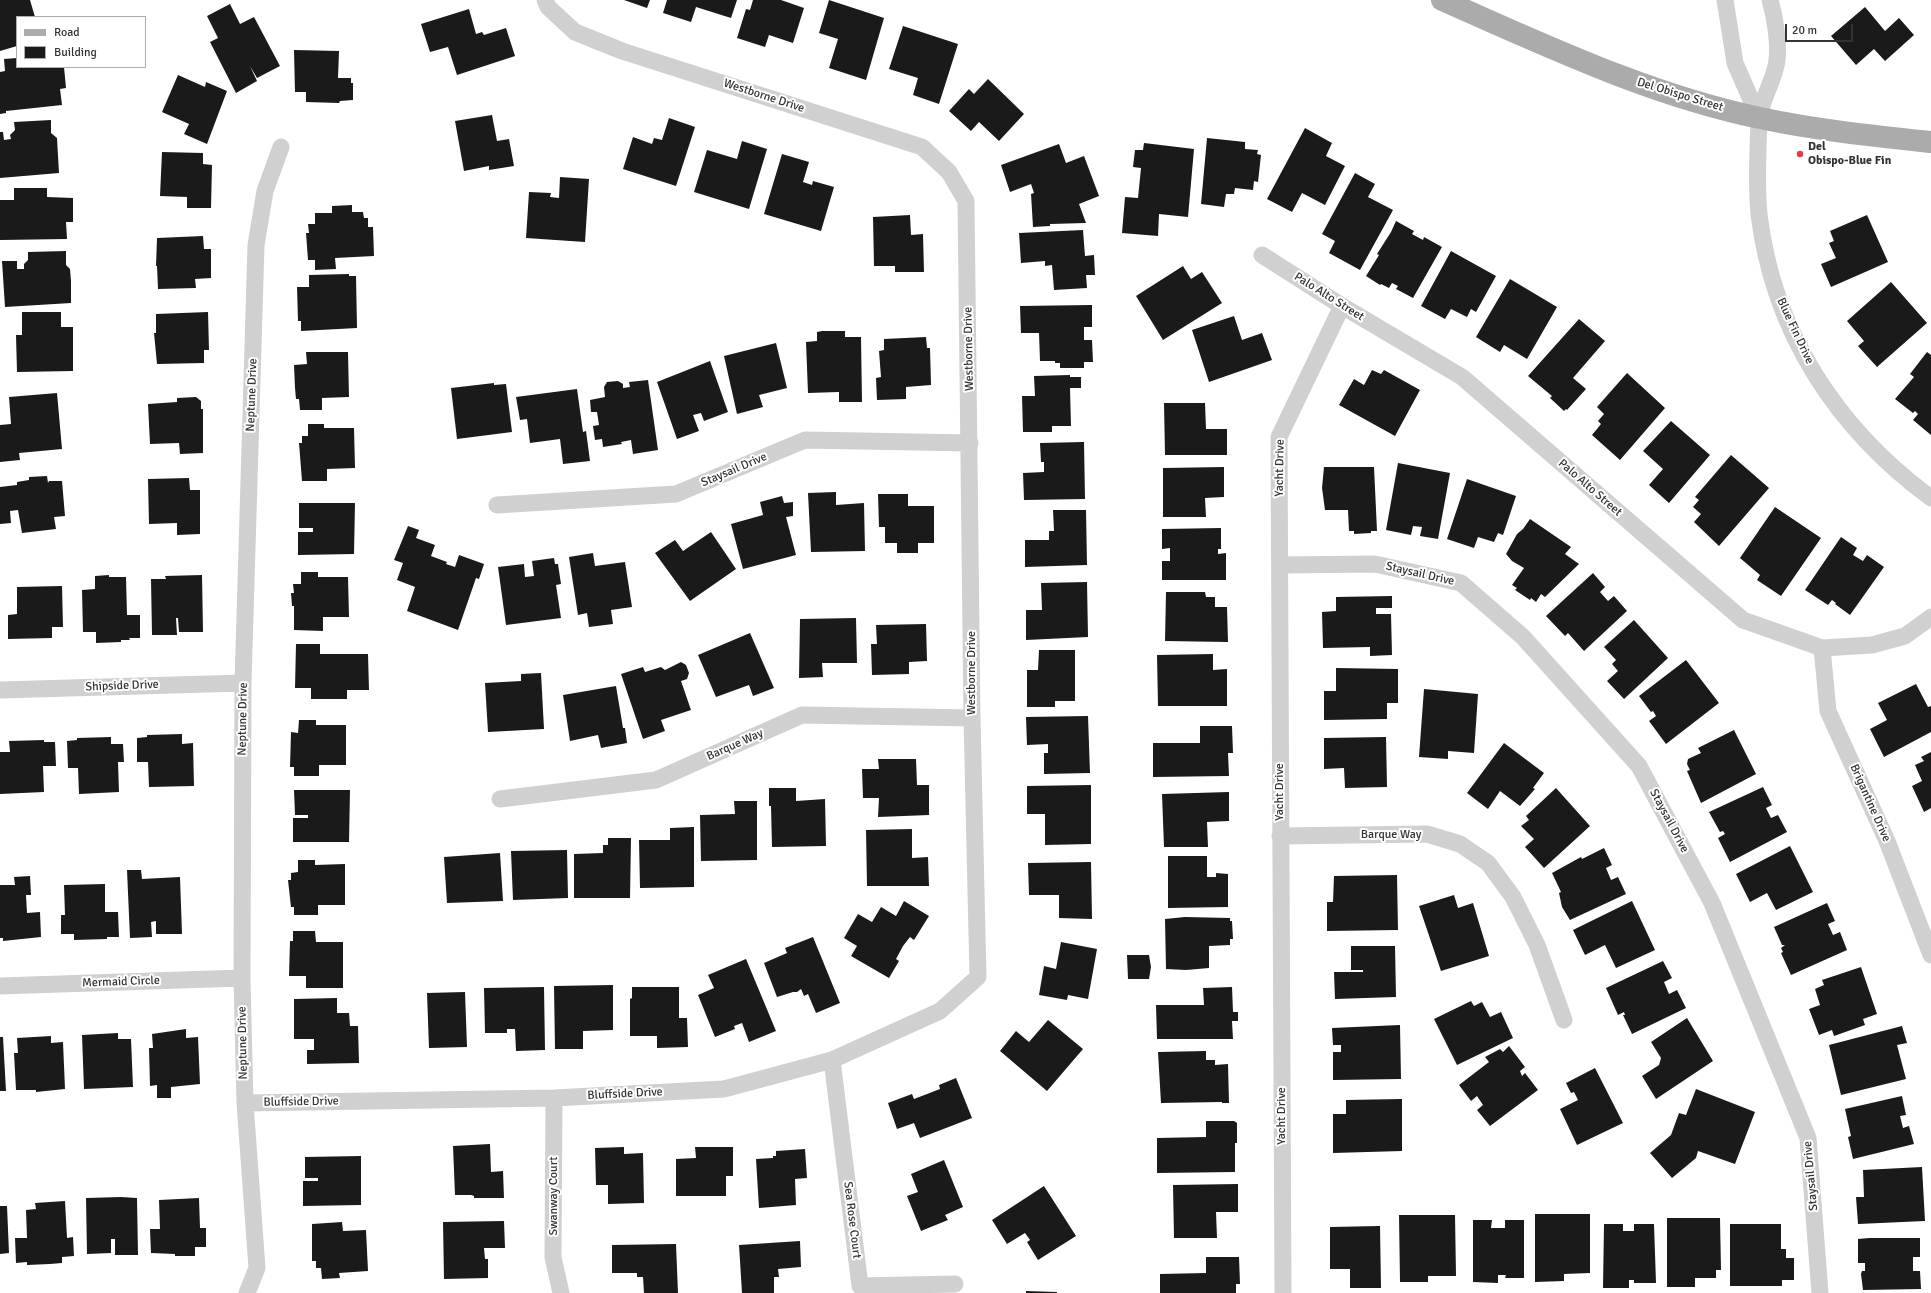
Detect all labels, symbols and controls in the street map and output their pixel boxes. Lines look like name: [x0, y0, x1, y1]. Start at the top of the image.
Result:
legend: [16, 16, 146, 68]
scale bar: [1787, 16, 1855, 42]
text: 20 m: [1792, 23, 1817, 38]
text: Road: [54, 25, 80, 40]
text: Building: [54, 45, 97, 60]
street label: Del Obispo Street: [1635, 75, 1725, 115]
street label: Westborne Drive: [722, 76, 806, 116]
place label: Del Obispo-Blue Fin: [1808, 140, 1891, 168]
marker: Del Obispo-Blue Fin: [1795, 149, 1805, 159]
street label: Palo Alto Street: [1291, 270, 1367, 324]
street label: Blue Fin Drive: [1773, 296, 1817, 366]
street label: Westborne Drive: [961, 307, 977, 391]
street label: Neptune Drive: [244, 358, 260, 432]
street label: Yacht Drive: [1272, 439, 1288, 497]
street label: Staysail Drive: [699, 450, 769, 490]
street label: Palo Alto Street: [1555, 456, 1625, 520]
street label: Staysail Drive: [1384, 559, 1456, 589]
street label: Westborne Drive: [965, 631, 979, 715]
street label: Shipside Drive: [85, 678, 159, 694]
street label: Neptune Drive: [235, 682, 251, 756]
street label: Barque Way: [704, 726, 766, 764]
street label: Brigantine Drive: [1846, 762, 1894, 844]
street label: Yacht Drive: [1273, 763, 1287, 821]
street label: Staysail Drive: [1646, 787, 1692, 855]
street label: Barque Way: [1361, 828, 1421, 842]
street label: Mermaid Circle: [82, 973, 160, 991]
street label: Neptune Drive: [235, 1006, 251, 1080]
street label: Bluffside Drive: [587, 1085, 663, 1103]
street label: Yacht Drive: [1275, 1087, 1289, 1145]
street label: Bluffside Drive: [263, 1094, 339, 1110]
street label: Staysail Drive: [1801, 1140, 1821, 1212]
street label: Swanway Court: [547, 1156, 561, 1236]
street label: Sea Rose Court: [840, 1181, 864, 1259]

